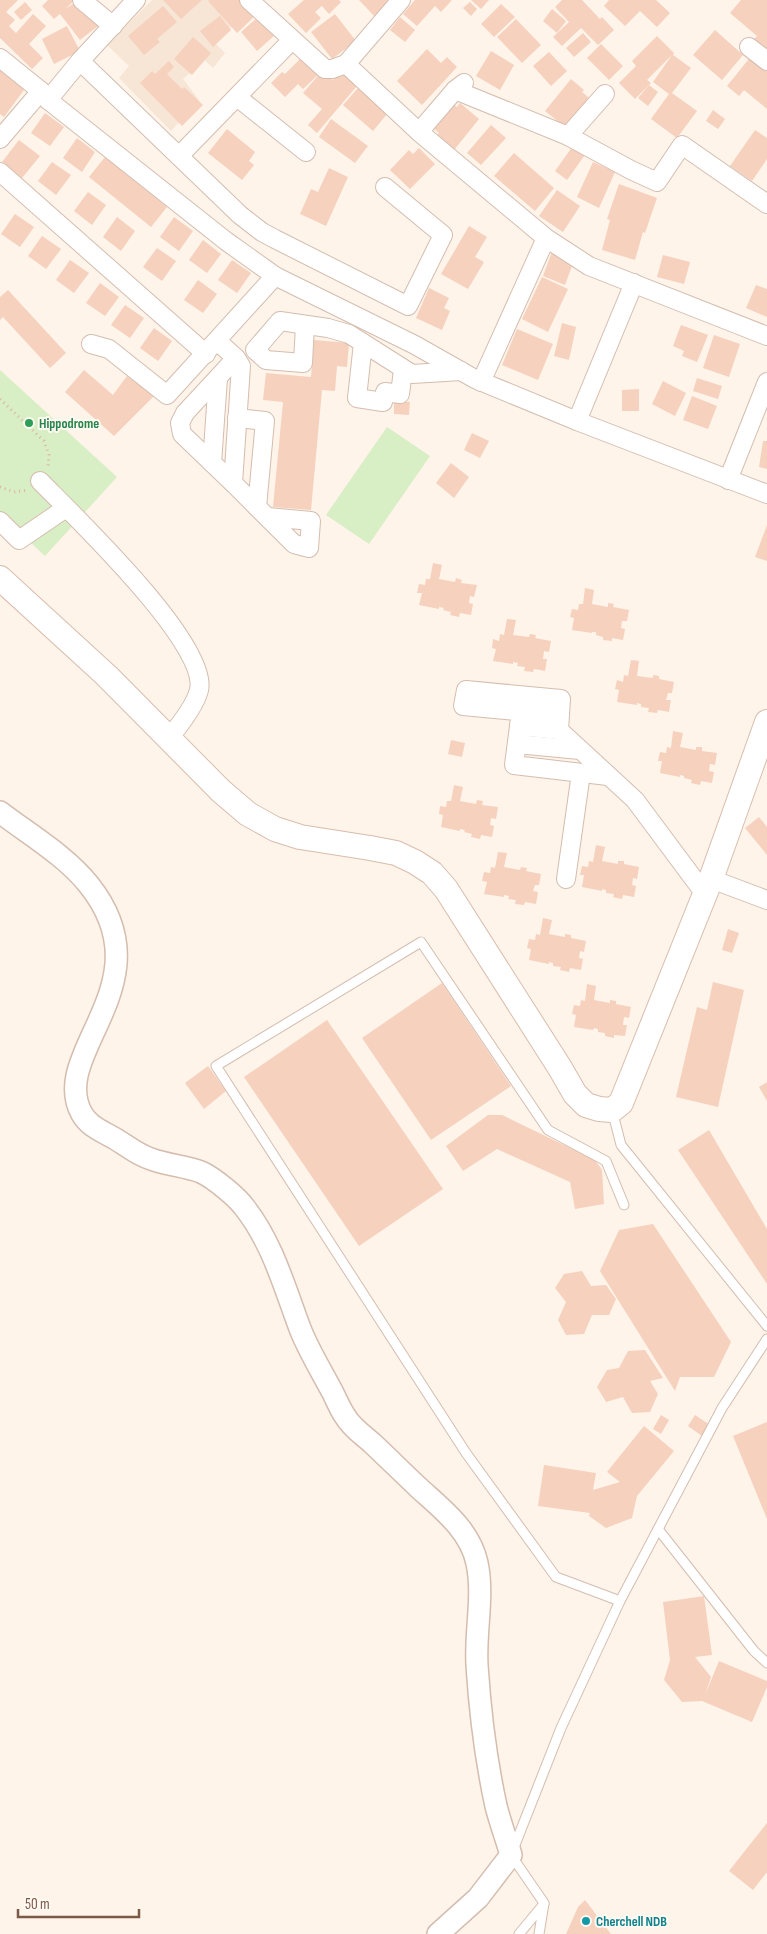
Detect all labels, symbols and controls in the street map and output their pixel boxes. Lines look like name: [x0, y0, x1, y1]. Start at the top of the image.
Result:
place label: Hippodrome: [39, 415, 99, 432]
marker: Hippodrome: [23, 417, 35, 429]
scale bar: [18, 1886, 139, 1918]
text: 50 m: [25, 1895, 50, 1914]
place label: Cherchell NDB: [596, 1913, 667, 1930]
marker: Cherchell NDB: [580, 1915, 592, 1927]

